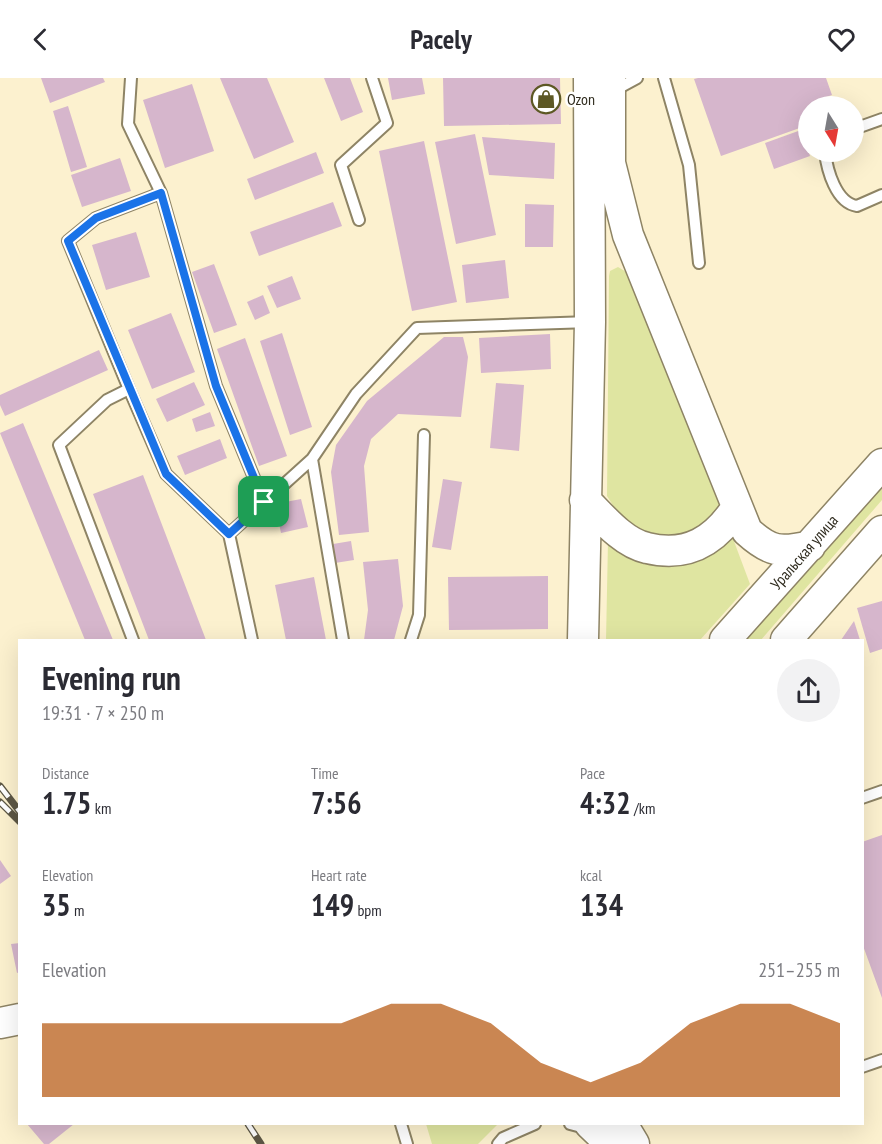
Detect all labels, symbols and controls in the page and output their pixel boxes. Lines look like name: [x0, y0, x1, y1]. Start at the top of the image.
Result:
text: Pacely: [410, 22, 472, 56]
icon: back: [24, 23, 57, 56]
icon: heart: [825, 23, 858, 56]
shop icon: Ozon: [530, 83, 562, 115]
place label: Ozon: [567, 89, 595, 109]
north arrow: [798, 96, 864, 162]
map controls: [798, 96, 864, 162]
pin: [238, 476, 289, 527]
icon: arrive: [247, 485, 280, 518]
street label: Уральская улица: [766, 510, 842, 594]
text: Evening run: [42, 656, 181, 699]
button: share: [777, 659, 840, 722]
text: 19:31 · 7 × 250 m: [42, 700, 164, 726]
text: Distance: [42, 763, 89, 783]
text: Time: [311, 763, 339, 783]
text: Pace: [580, 763, 605, 783]
text: 1.75: [42, 783, 91, 822]
text: 7:56: [311, 783, 362, 822]
text: 4:32: [580, 783, 631, 822]
text: km: [91, 798, 111, 818]
text: /km: [631, 798, 655, 818]
text: Elevation: [42, 865, 93, 885]
text: Heart rate: [311, 865, 367, 885]
text: kcal: [580, 865, 602, 885]
text: 35: [42, 885, 71, 924]
text: 149: [311, 885, 354, 924]
text: 134: [580, 885, 623, 924]
text: m: [71, 900, 85, 920]
text: bpm: [354, 900, 382, 920]
text: Elevation: [42, 957, 106, 983]
text: 251–255 m: [758, 957, 840, 983]

